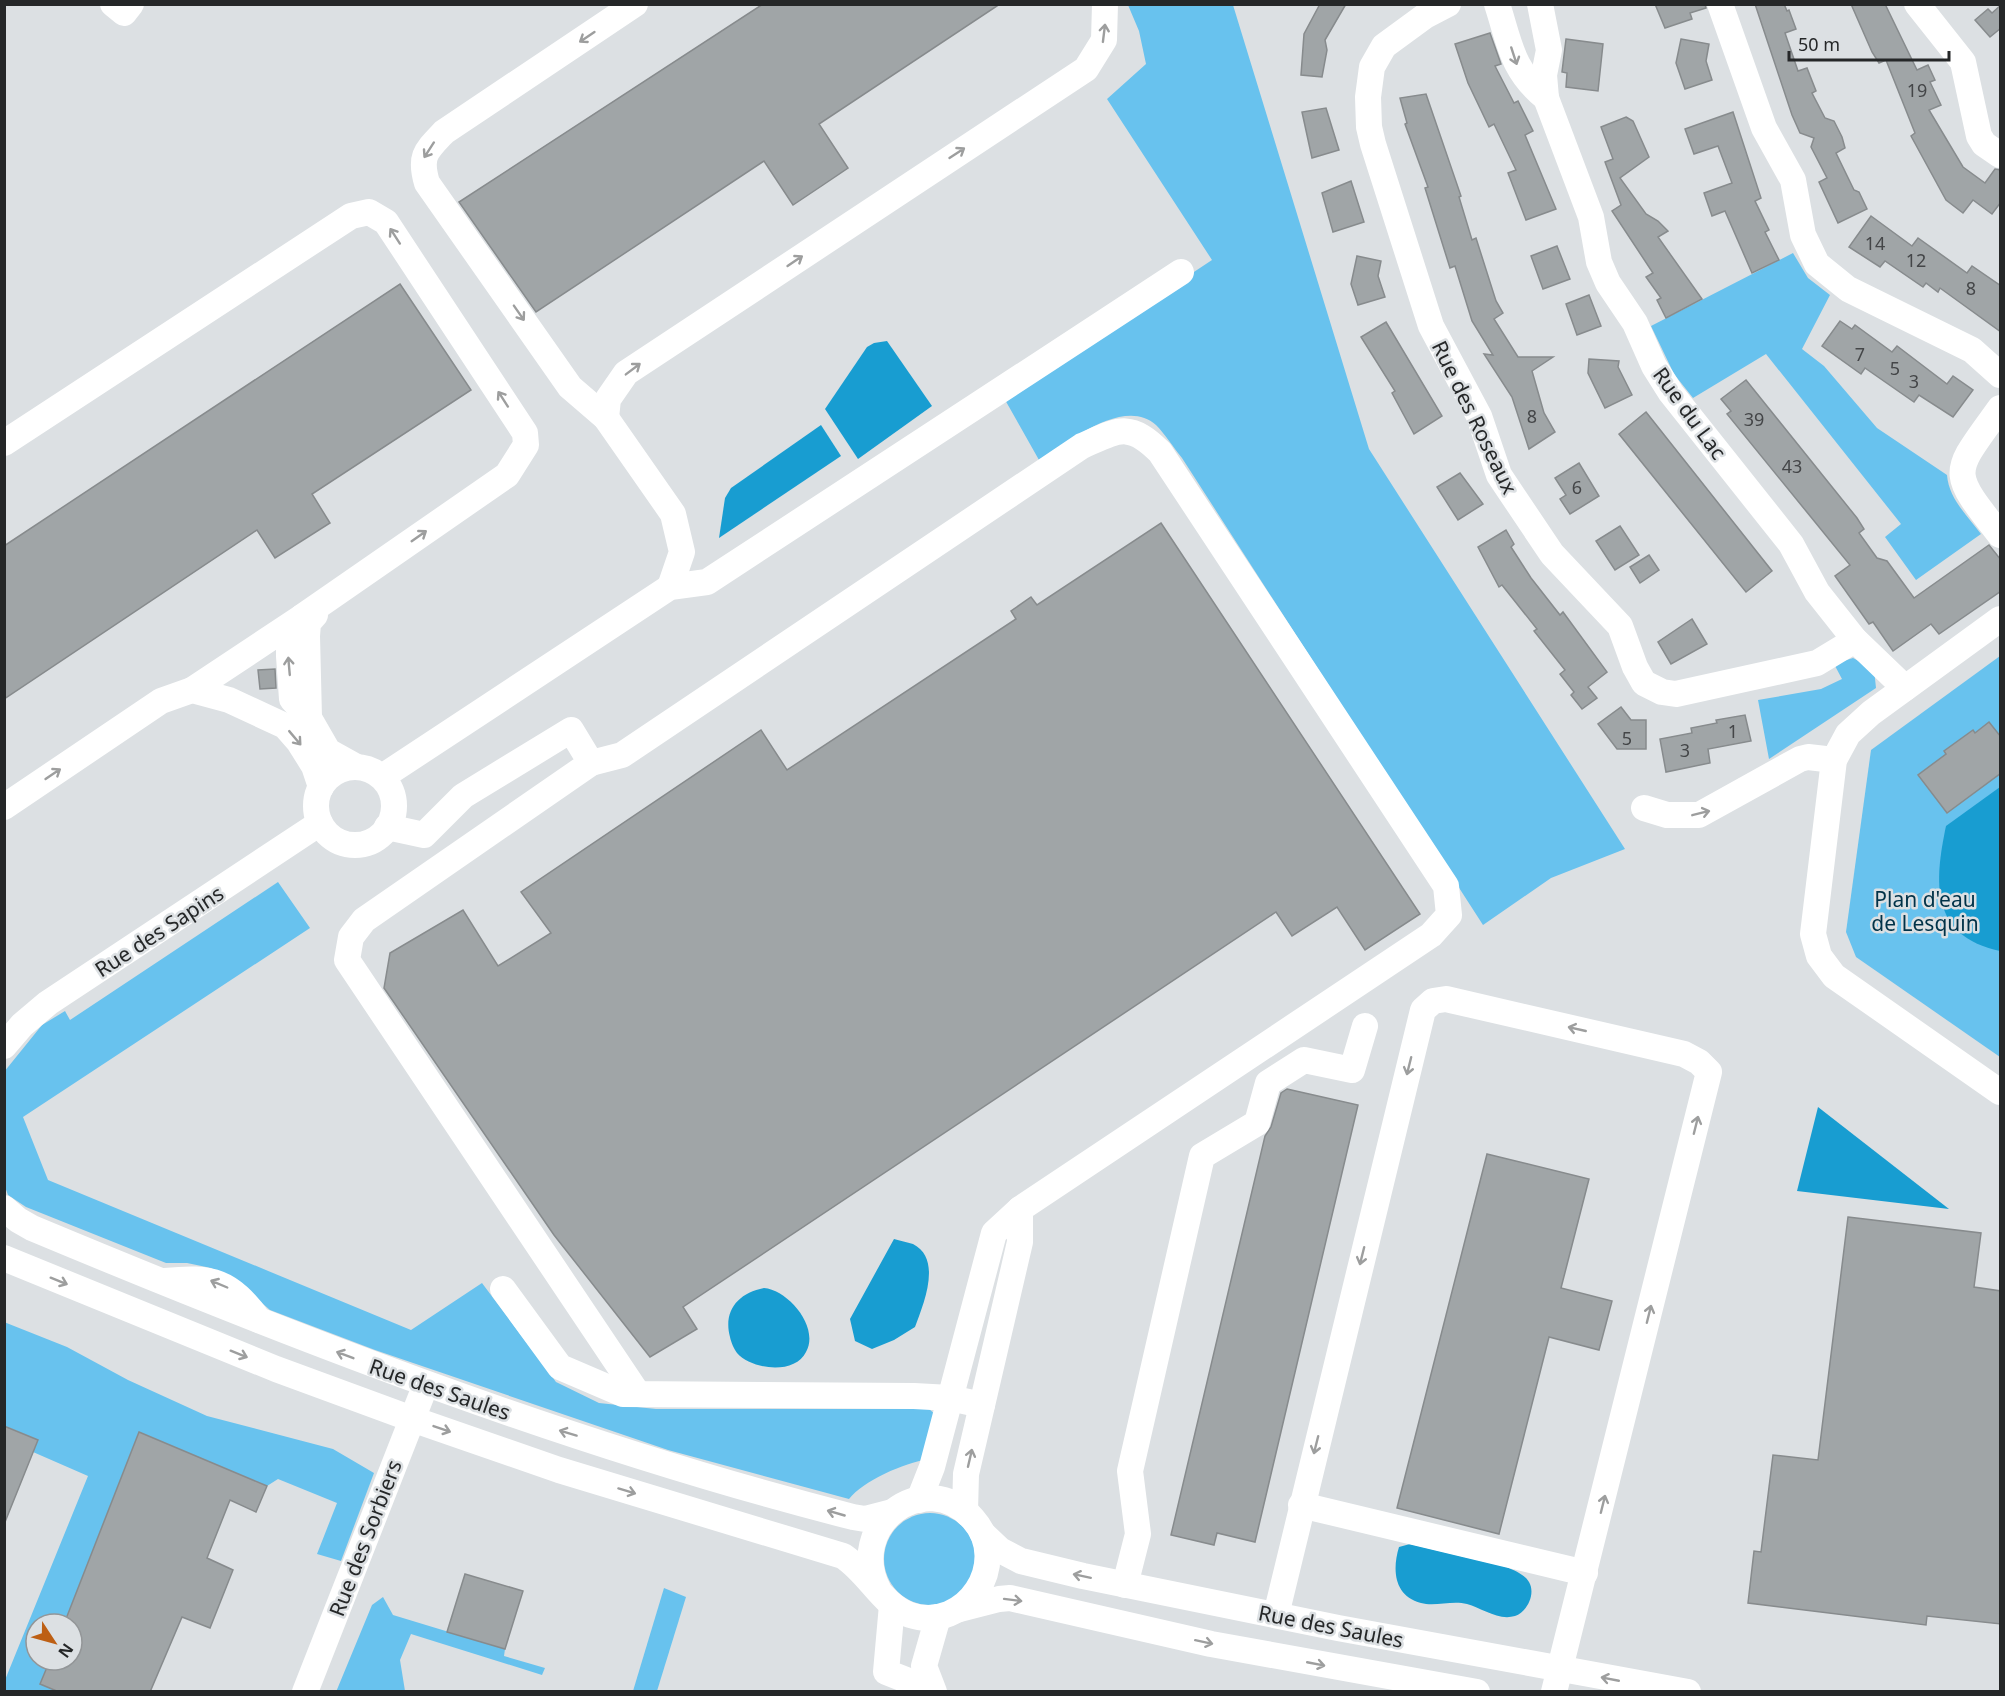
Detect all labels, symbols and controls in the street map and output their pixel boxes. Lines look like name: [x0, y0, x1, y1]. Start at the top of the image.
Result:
one-way arrow: [1098, 24, 1109, 43]
scale bar: [1789, 24, 1950, 62]
one-way arrow: [579, 31, 595, 43]
text: 50 m: [1798, 32, 1840, 56]
one-way arrow: [1509, 46, 1520, 65]
house number: 19: [1907, 78, 1927, 102]
one-way arrow: [423, 142, 436, 159]
one-way arrow: [948, 146, 965, 158]
one-way arrow: [389, 228, 401, 245]
house number: 14: [1865, 231, 1885, 255]
house number: 12: [1906, 248, 1926, 272]
one-way arrow: [786, 254, 803, 267]
house number: 8: [1966, 276, 1976, 300]
one-way arrow: [513, 305, 525, 321]
street label: Rue des Roseaux: [1426, 336, 1524, 498]
house number: 7: [1855, 342, 1865, 366]
house number: 5: [1890, 356, 1900, 380]
street label: Rue du Lac: [1647, 361, 1733, 465]
one-way arrow: [624, 363, 640, 375]
house number: 3: [1909, 369, 1919, 393]
one-way arrow: [497, 391, 509, 407]
house number: 8: [1527, 404, 1537, 428]
house number: 39: [1744, 407, 1764, 431]
house number: 43: [1782, 454, 1802, 478]
house number: 6: [1572, 475, 1582, 499]
one-way arrow: [411, 529, 428, 542]
one-way arrow: [284, 656, 295, 676]
house number: 1: [1728, 719, 1738, 743]
house number: 5: [1622, 726, 1632, 750]
one-way arrow: [288, 730, 302, 745]
house number: 3: [1680, 738, 1690, 762]
one-way arrow: [44, 768, 61, 780]
one-way arrow: [1691, 806, 1710, 818]
street label: Rue des Sapins: [89, 879, 229, 983]
park label: Plan d'eau de Lesquin: [1871, 885, 1979, 937]
one-way arrow: [1568, 1023, 1587, 1035]
one-way arrow: [1402, 1057, 1414, 1076]
one-way arrow: [1690, 1116, 1702, 1135]
one-way arrow: [1356, 1246, 1368, 1265]
one-way arrow: [49, 1276, 67, 1287]
one-way arrow: [211, 1278, 229, 1289]
one-way arrow: [1644, 1305, 1656, 1324]
one-way arrow: [336, 1348, 354, 1359]
one-way arrow: [229, 1349, 248, 1360]
street label: Rue des Saules: [366, 1352, 514, 1426]
one-way arrow: [432, 1425, 451, 1436]
one-way arrow: [559, 1427, 578, 1438]
one-way arrow: [1309, 1435, 1321, 1454]
one-way arrow: [964, 1449, 976, 1468]
street label: Rue des Sorbiers: [322, 1456, 408, 1620]
one-way arrow: [617, 1486, 636, 1497]
one-way arrow: [1597, 1494, 1609, 1513]
one-way arrow: [827, 1506, 846, 1518]
one-way arrow: [1072, 1570, 1092, 1581]
one-way arrow: [1003, 1595, 1023, 1606]
street label: Rue des Saules: [1256, 1598, 1406, 1654]
north arrow: [24, 1612, 84, 1672]
one-way arrow: [1193, 1637, 1213, 1648]
text: N: [53, 1639, 79, 1663]
one-way arrow: [1306, 1659, 1325, 1671]
one-way arrow: [1601, 1673, 1620, 1684]

